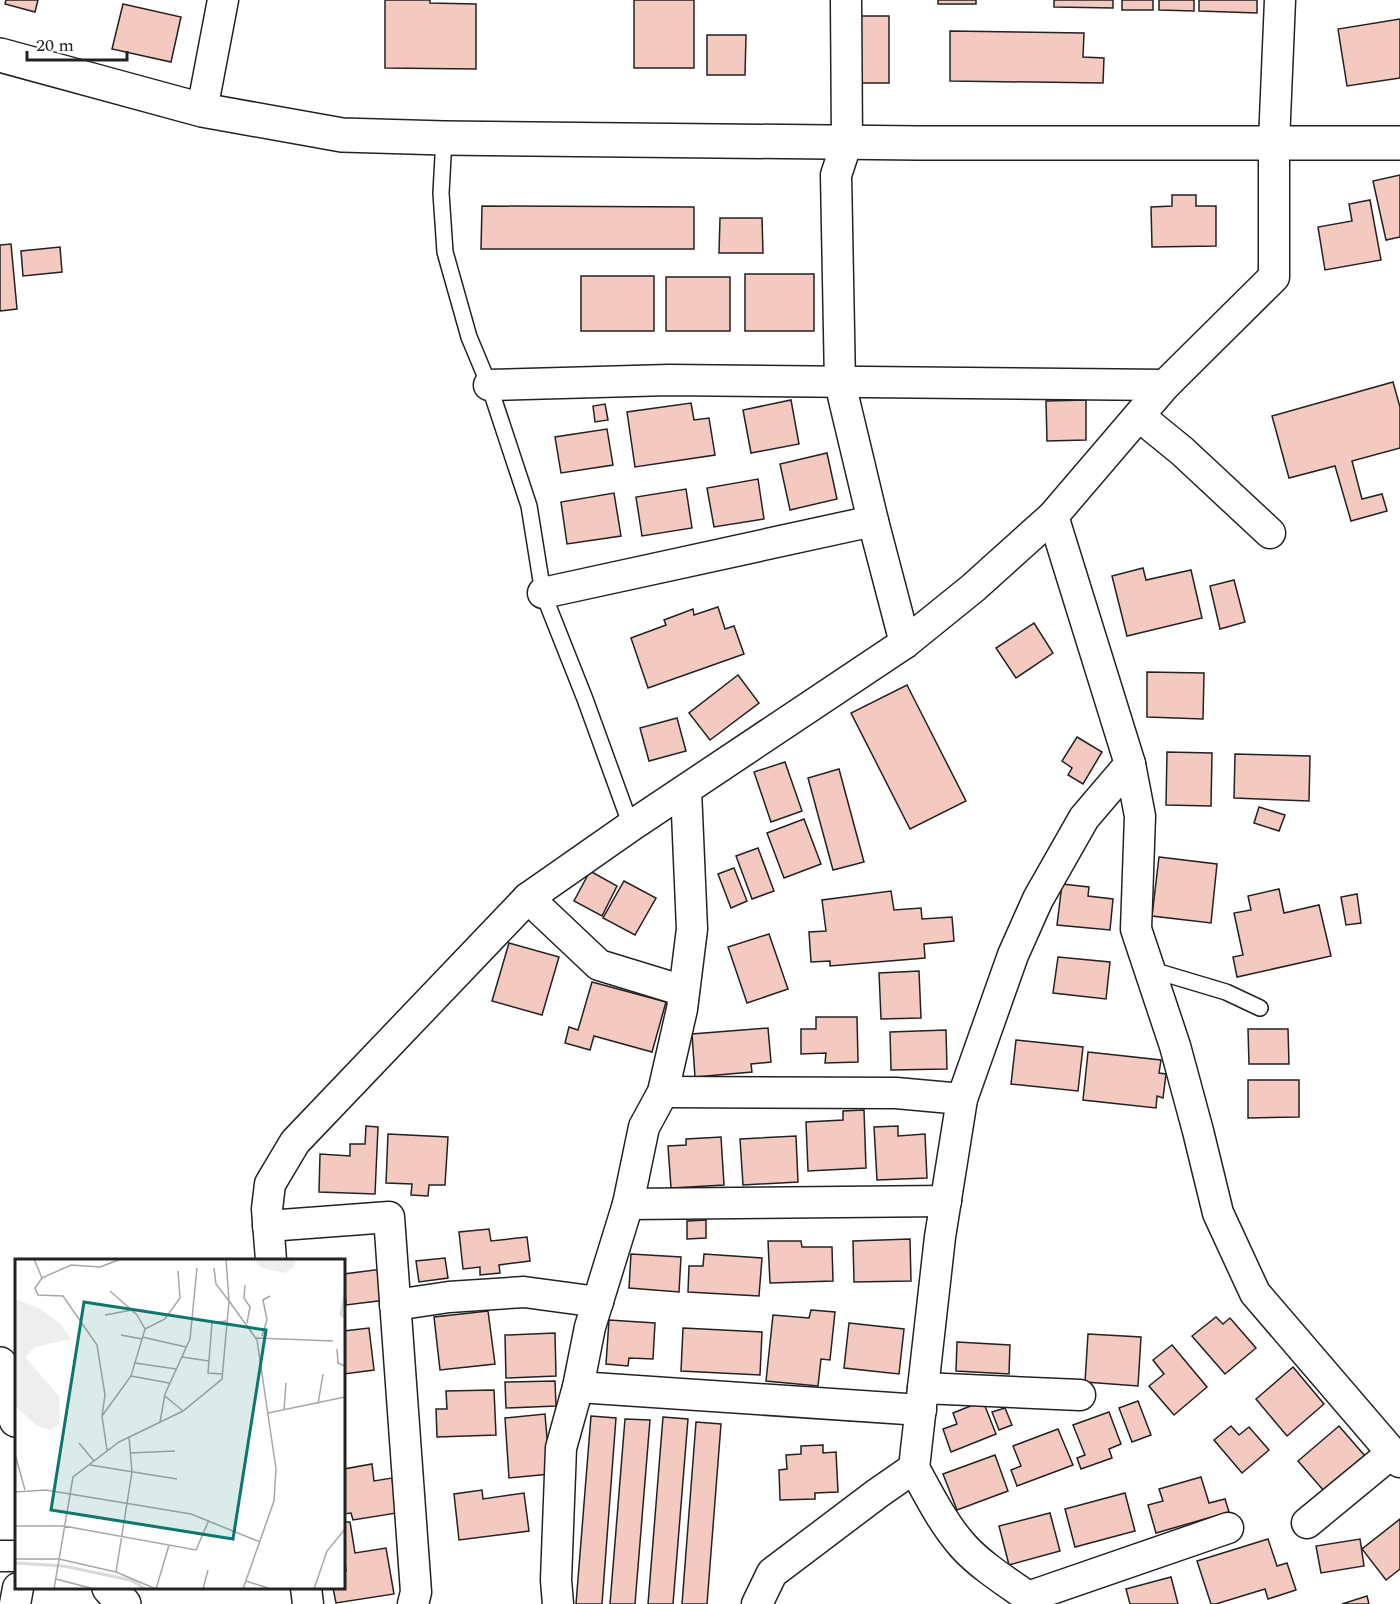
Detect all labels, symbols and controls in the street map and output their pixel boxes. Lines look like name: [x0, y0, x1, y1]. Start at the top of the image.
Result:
scale bar: [27, 24, 128, 62]
text: 20 m: [36, 32, 74, 59]
inset map: [15, 1259, 345, 1589]

